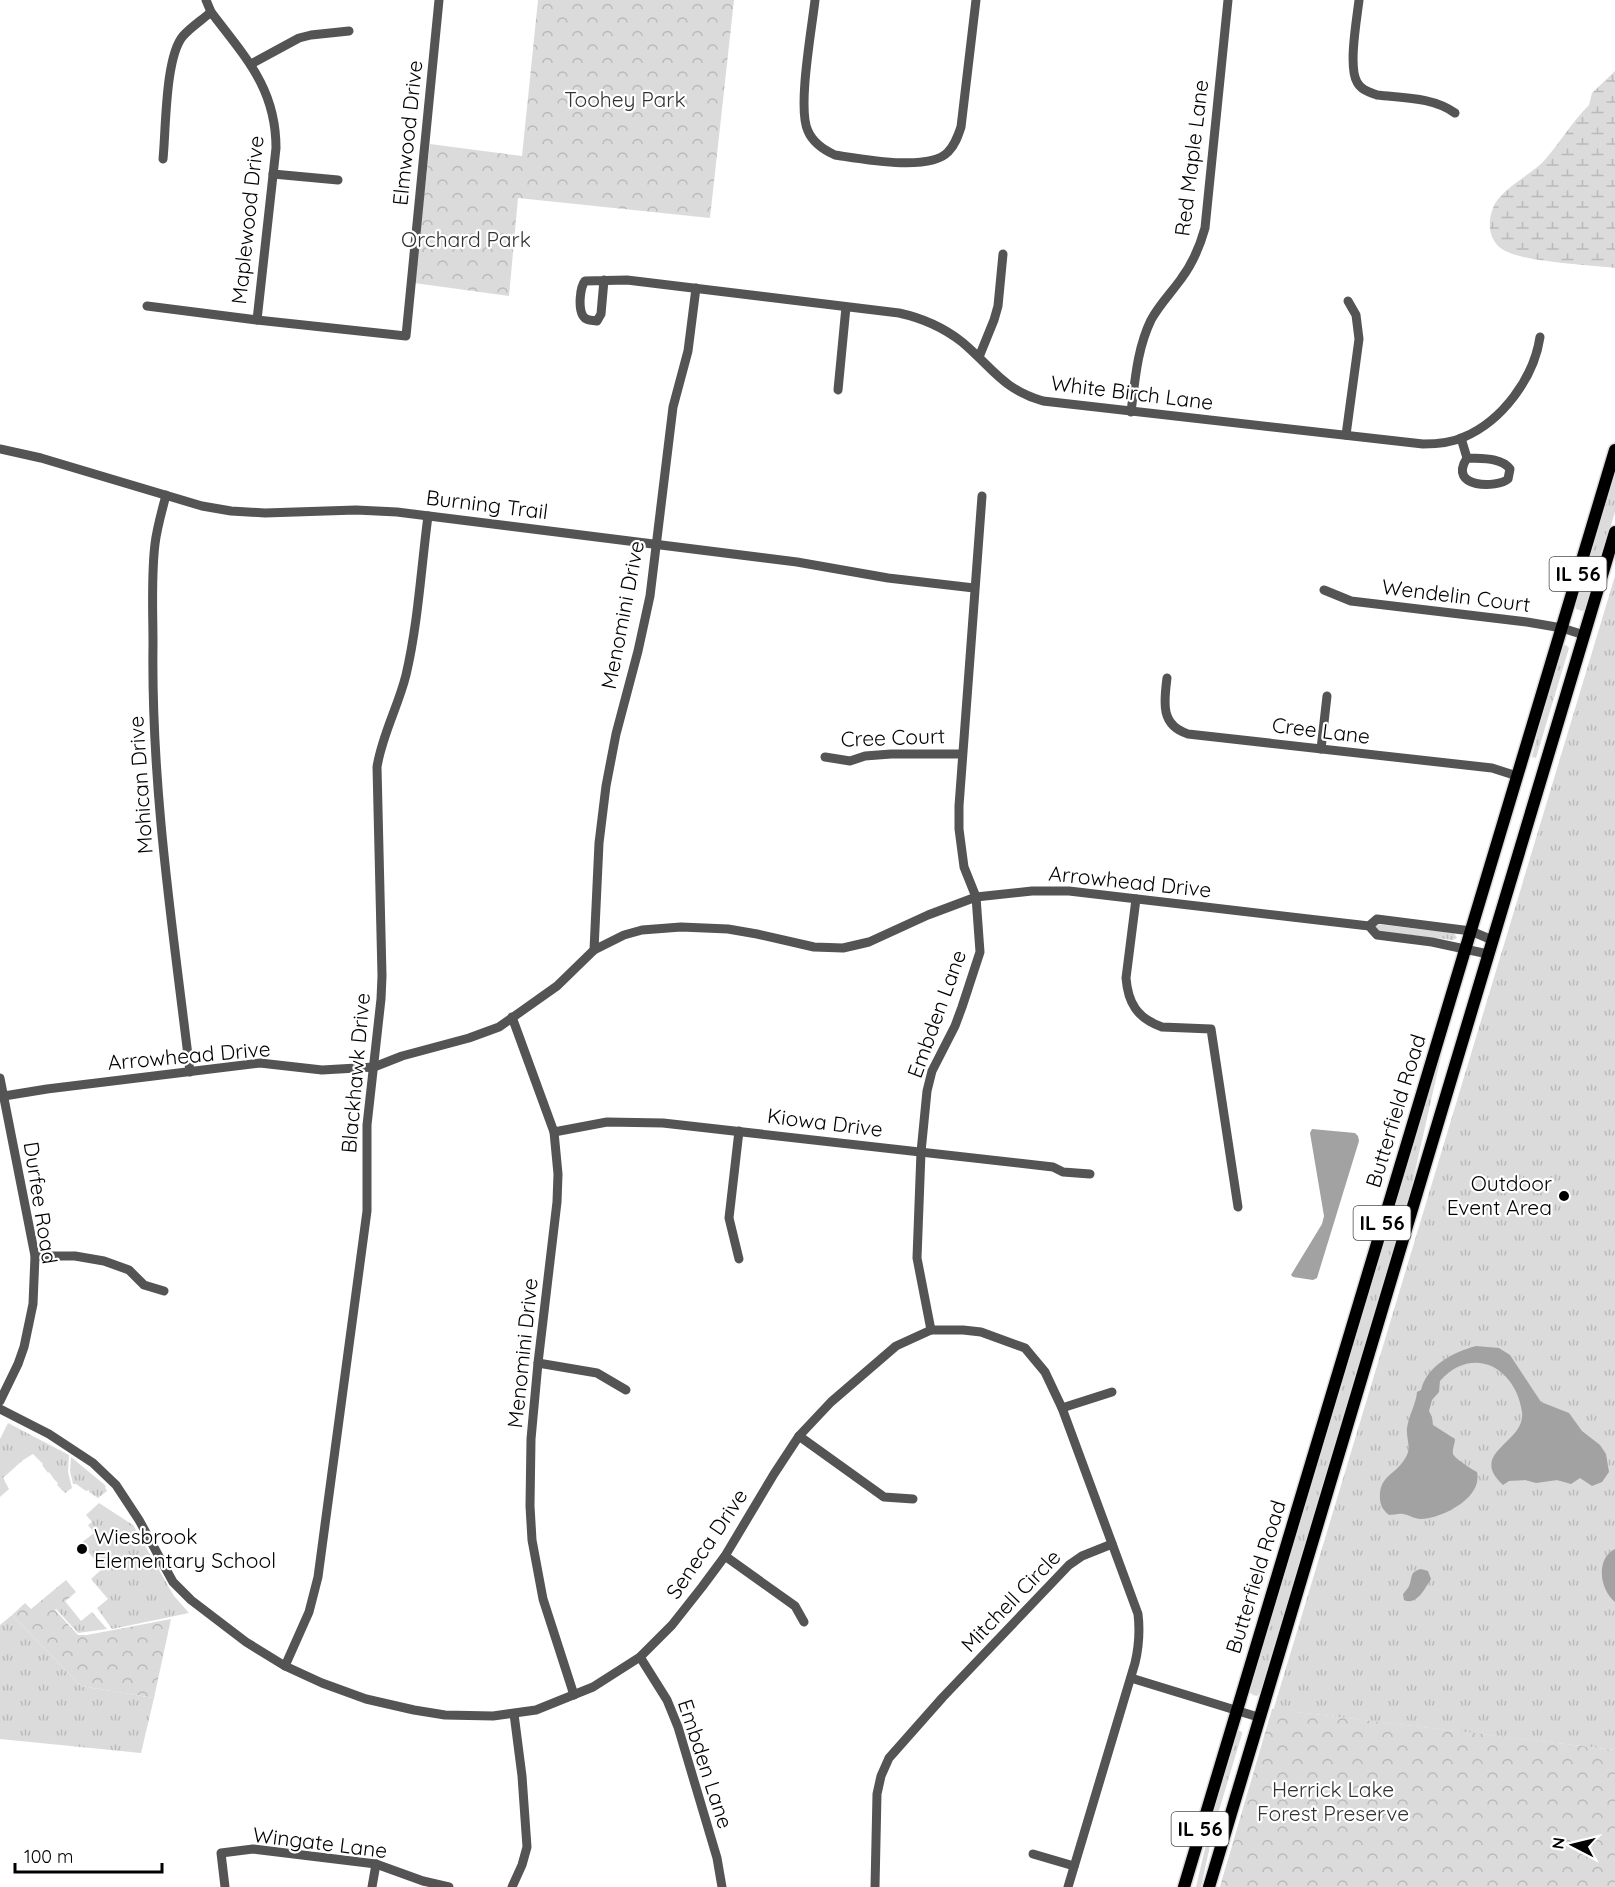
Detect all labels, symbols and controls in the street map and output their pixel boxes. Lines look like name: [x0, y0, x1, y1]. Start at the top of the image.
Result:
street label: Elmwood Drive: [386, 59, 428, 207]
street label: Red Maple Lane: [1169, 78, 1213, 237]
park label: Toohey Park: [564, 86, 686, 112]
street label: Maplewood Drive: [225, 134, 269, 306]
park label: Orchard Park: [401, 226, 531, 252]
street label: White Birch Lane: [1049, 369, 1215, 415]
street label: Burning Trail: [425, 484, 550, 524]
street label: Menomini Drive: [595, 538, 649, 691]
road number: IL 56: [1550, 557, 1606, 591]
street label: Wendelin Court: [1380, 573, 1532, 617]
street label: Cree Lane: [1271, 711, 1372, 749]
street label: Mohican Drive: [122, 715, 158, 855]
street label: Cree Court: [840, 722, 946, 752]
street label: Arrowhead Drive: [1047, 860, 1213, 902]
street label: Embden Lane: [901, 946, 971, 1081]
street label: Blackhawk Drive: [335, 992, 375, 1154]
street label: Butterfield Road: [1359, 1031, 1431, 1190]
street label: Arrowhead Drive: [106, 1035, 271, 1075]
street label: Kiowa Drive: [766, 1102, 884, 1142]
street label: Durfee Road: [18, 1140, 63, 1266]
place label: Outdoor Event Area: [1447, 1170, 1552, 1220]
marker: Outdoor Event Area: [1557, 1189, 1571, 1203]
road number: IL 56: [1354, 1206, 1410, 1240]
street label: Menomini Drive: [501, 1277, 543, 1429]
street label: Seneca Drive: [660, 1483, 753, 1604]
street label: Butterfield Road: [1219, 1497, 1291, 1656]
place label: Wiesbrook Elementary School: [94, 1523, 276, 1573]
marker: Wiesbrook Elementary School: [75, 1542, 89, 1556]
street label: Mitchell Circle: [955, 1544, 1066, 1657]
street label: Embden Lane: [673, 1696, 739, 1832]
park label: Herrick Lake Forest Preserve: [1257, 1776, 1409, 1826]
road number: IL 56: [1172, 1812, 1228, 1846]
north arrow: [1543, 1815, 1603, 1875]
street label: Wingate Lane: [251, 1821, 389, 1863]
scale bar: [15, 1836, 162, 1874]
text: N: [1547, 1836, 1569, 1850]
text: 100 m: [24, 1845, 73, 1868]

